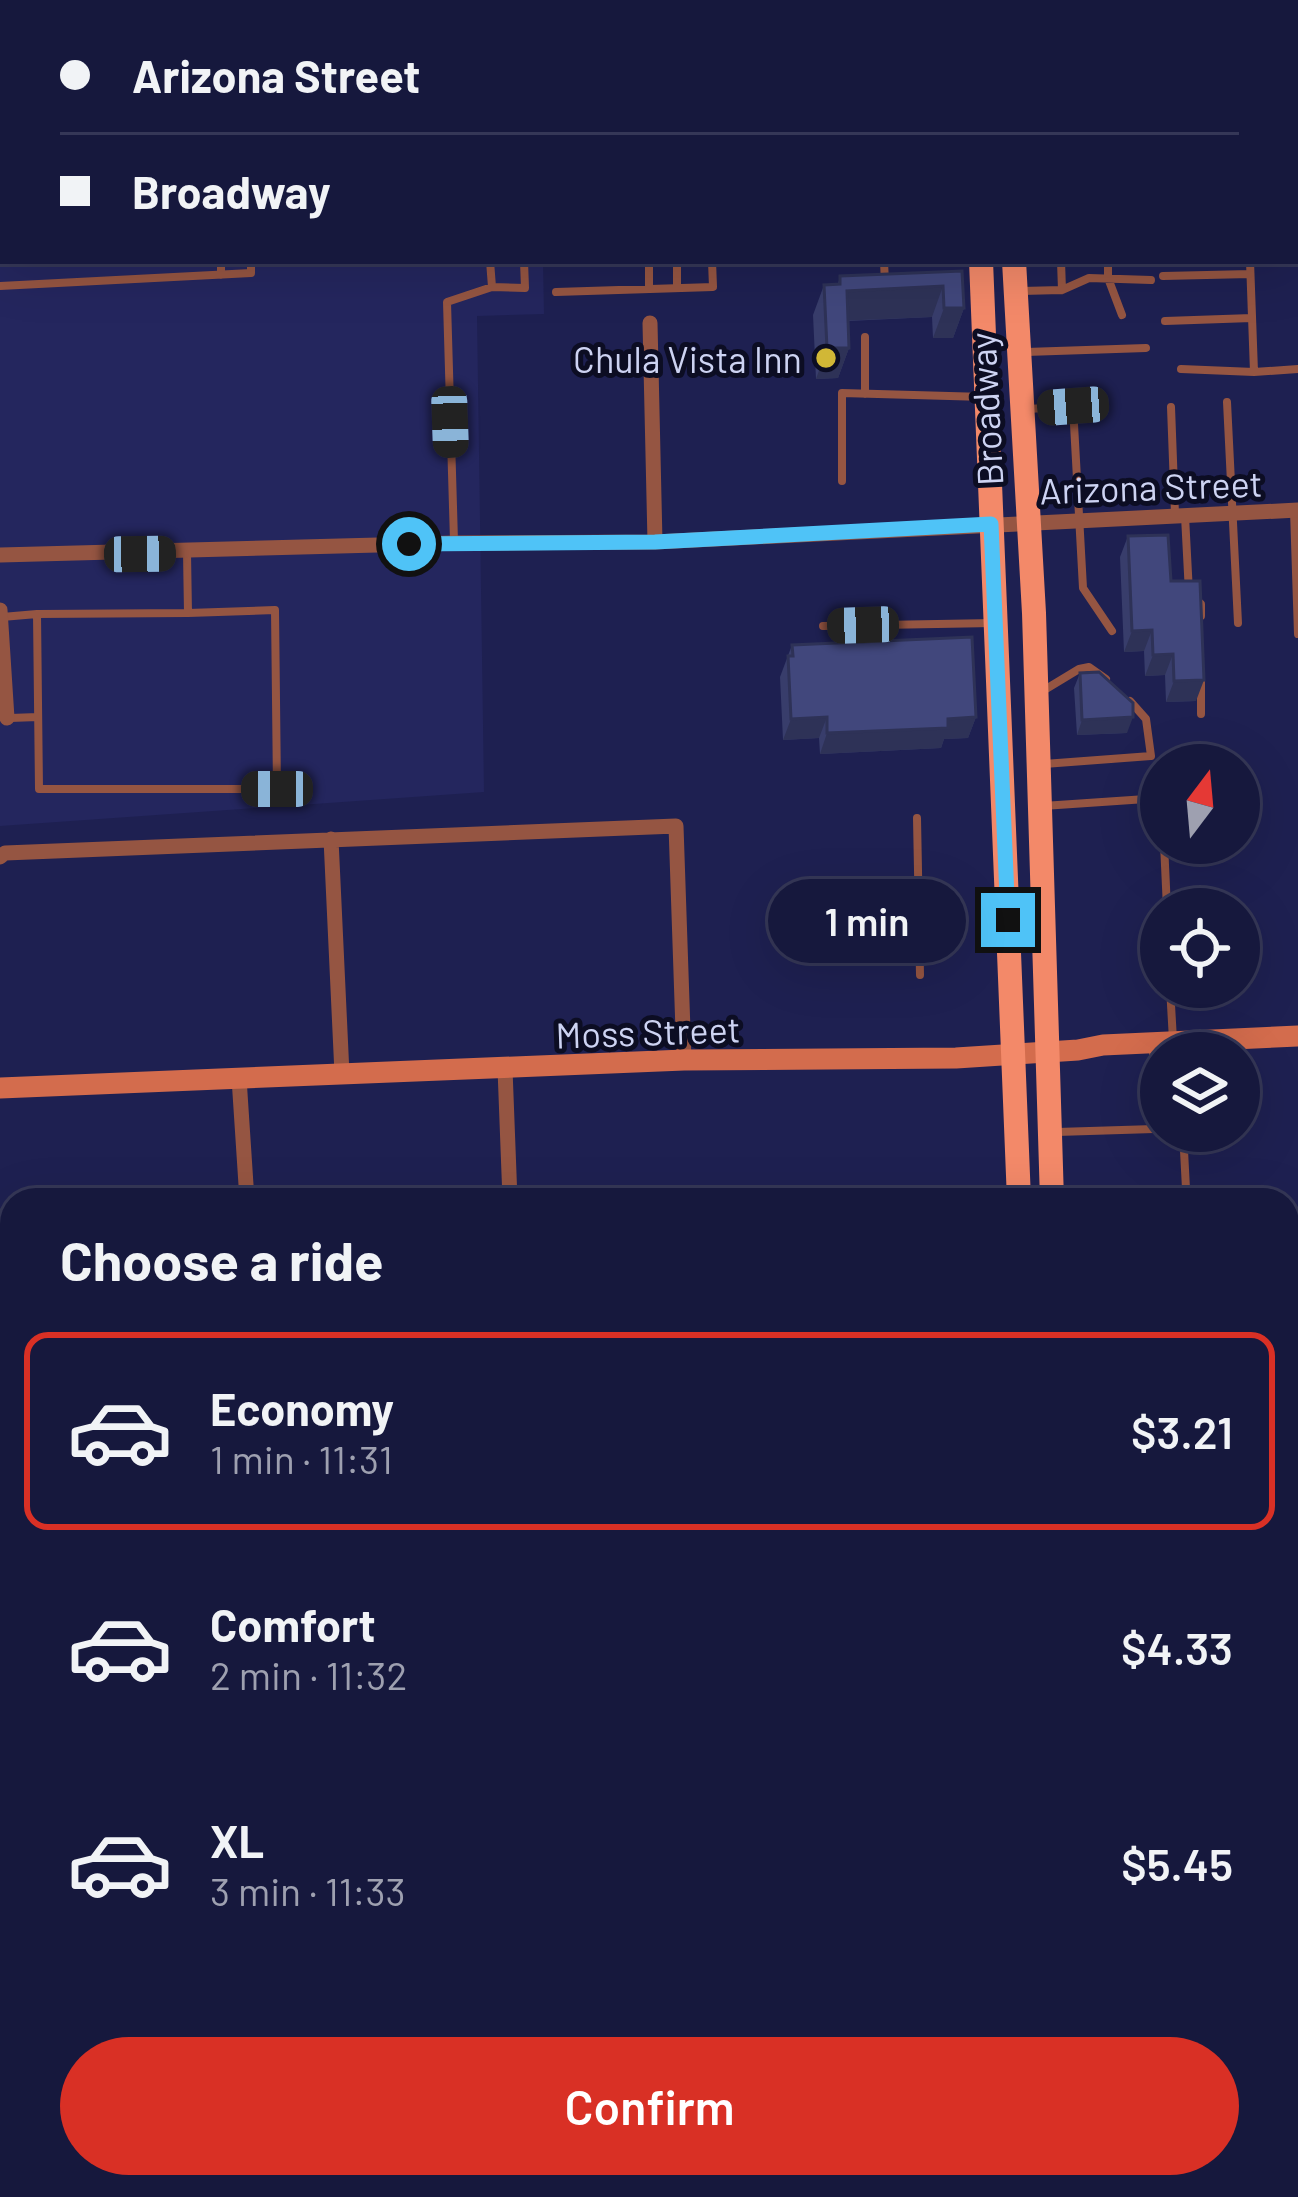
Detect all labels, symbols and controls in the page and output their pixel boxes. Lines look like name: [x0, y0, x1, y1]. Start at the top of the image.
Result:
text: Arizona Street: [132, 48, 420, 102]
text: Broadway: [132, 164, 331, 218]
street label: Broadway: [960, 331, 1010, 487]
place label: Chula Vista Inn: [573, 337, 802, 380]
marker: Chula Vista Inn: [813, 345, 839, 371]
car: [431, 385, 469, 459]
car: [1036, 386, 1110, 426]
street label: Arizona Street: [1039, 461, 1263, 511]
route start: [382, 517, 436, 571]
car: [104, 535, 176, 573]
car: [826, 606, 900, 644]
north arrow: [1140, 744, 1260, 864]
map controls: [1140, 744, 1260, 1152]
car: [241, 771, 313, 807]
callout: 1 min: [768, 878, 966, 962]
button: locate: [1140, 888, 1260, 1008]
route end: [981, 893, 1035, 947]
text: 1 min: [824, 897, 910, 944]
street label: Moss Street: [555, 1006, 741, 1056]
button: layers: [1140, 1032, 1260, 1152]
text: Choose a ride: [60, 1227, 384, 1292]
icon: car: [66, 1377, 174, 1485]
text: Economy: [210, 1381, 394, 1435]
text: $3.21: [1131, 1404, 1233, 1458]
text: 1 min · 11:31: [210, 1435, 393, 1482]
icon: car: [66, 1593, 174, 1701]
text: Comfort: [210, 1597, 376, 1651]
text: $4.33: [1121, 1620, 1233, 1674]
text: 2 min · 11:32: [210, 1651, 407, 1698]
icon: car: [66, 1809, 174, 1917]
text: XL: [210, 1813, 264, 1867]
text: $5.45: [1121, 1836, 1233, 1890]
text: 3 min · 11:33: [210, 1867, 406, 1914]
button: Confirm: [60, 2037, 1239, 2175]

